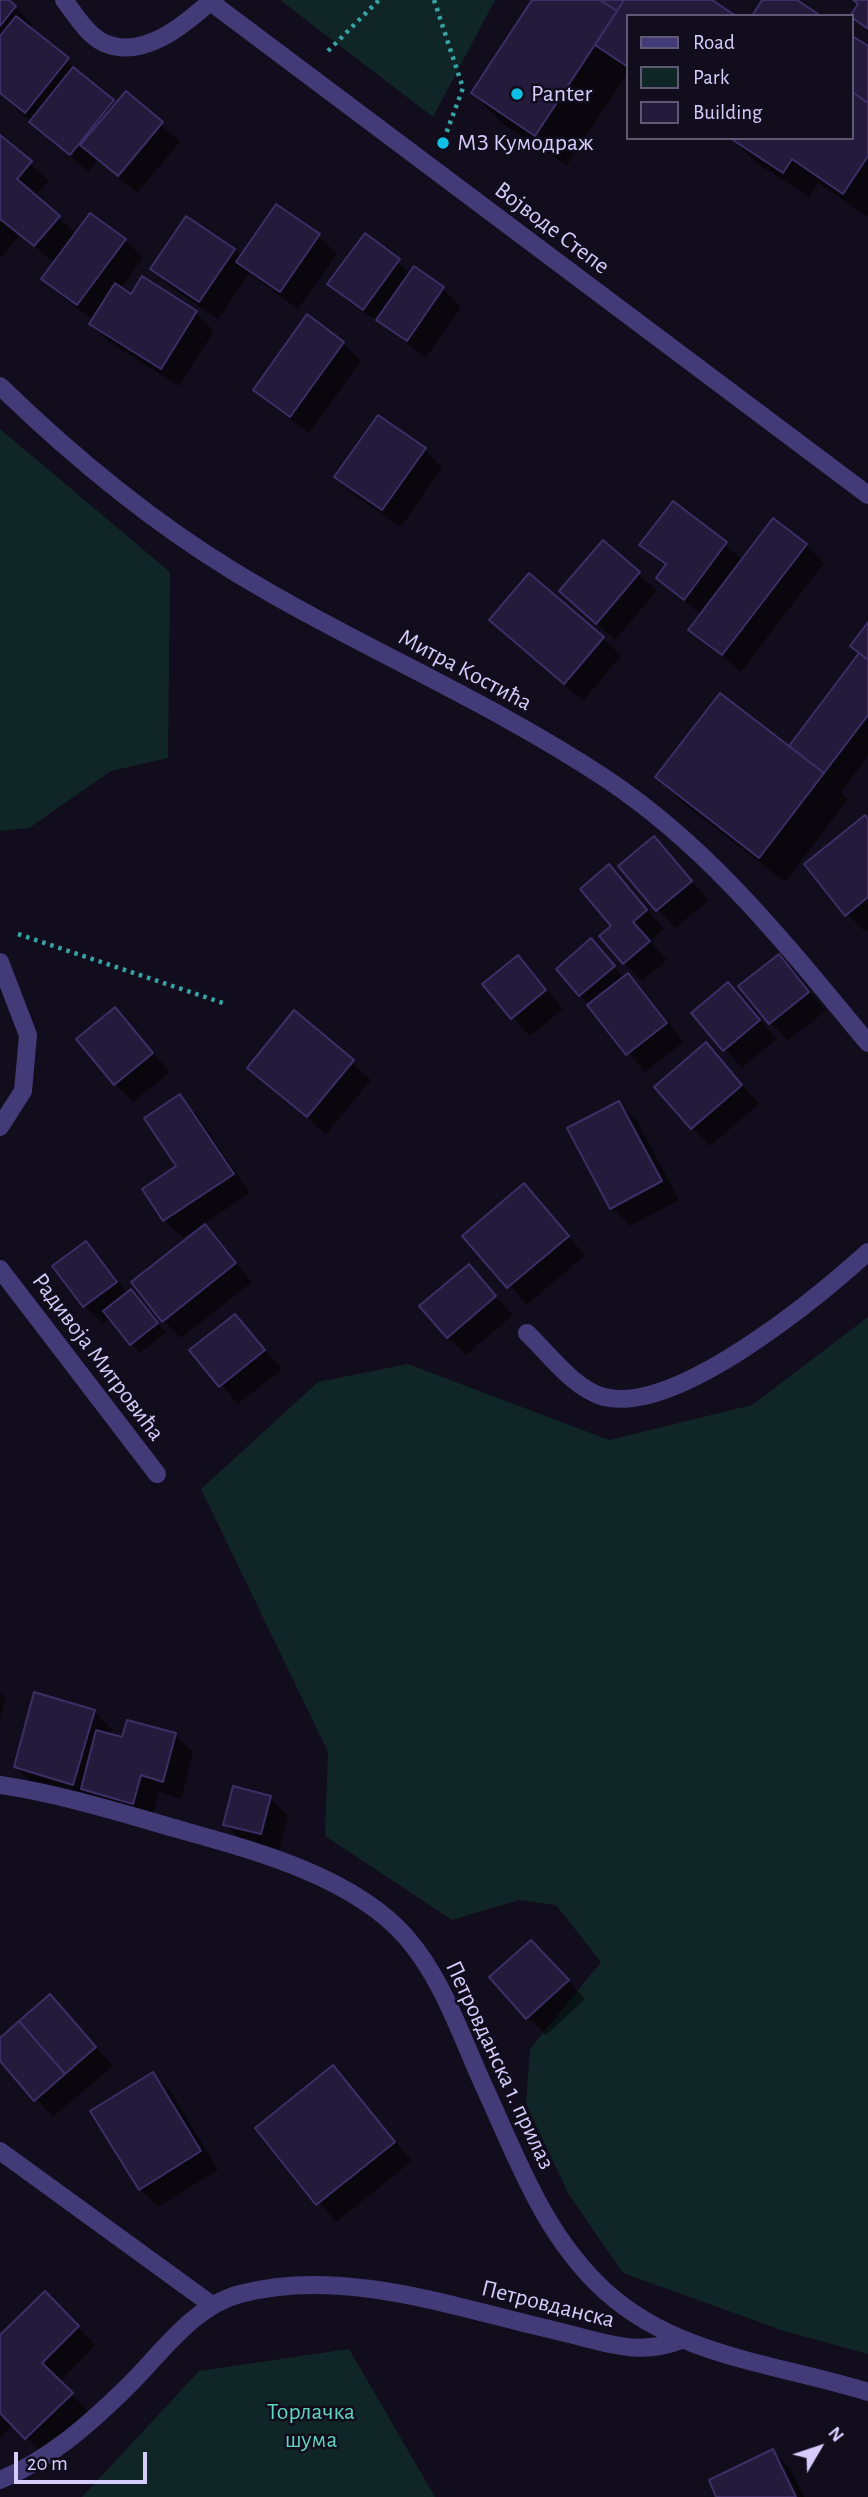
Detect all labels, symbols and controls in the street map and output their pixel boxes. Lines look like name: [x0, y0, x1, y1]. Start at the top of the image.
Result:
legend: [626, 14, 854, 140]
text: Road: [693, 32, 735, 53]
text: Park: [693, 67, 729, 88]
place label: Panter: [531, 80, 592, 108]
marker: Panter: [509, 86, 525, 102]
text: Building: [693, 102, 762, 123]
place label: МЗ Кумодраж: [457, 129, 593, 157]
marker: МЗ Кумодраж: [435, 135, 451, 151]
street label: Војводе Степе: [489, 175, 615, 281]
street label: Митра Костића: [393, 623, 537, 717]
street label: Радивоја Митровића: [25, 1267, 171, 1447]
street label: Петровданска 1. прилаз: [439, 1956, 561, 2174]
street label: Петровданска: [478, 2274, 618, 2334]
park label: Торлачка шума: [267, 2398, 355, 2454]
north arrow: [784, 2413, 854, 2483]
text: N: [824, 2423, 847, 2446]
scale bar: [18, 2438, 150, 2482]
text: 20 m: [27, 2453, 68, 2474]

